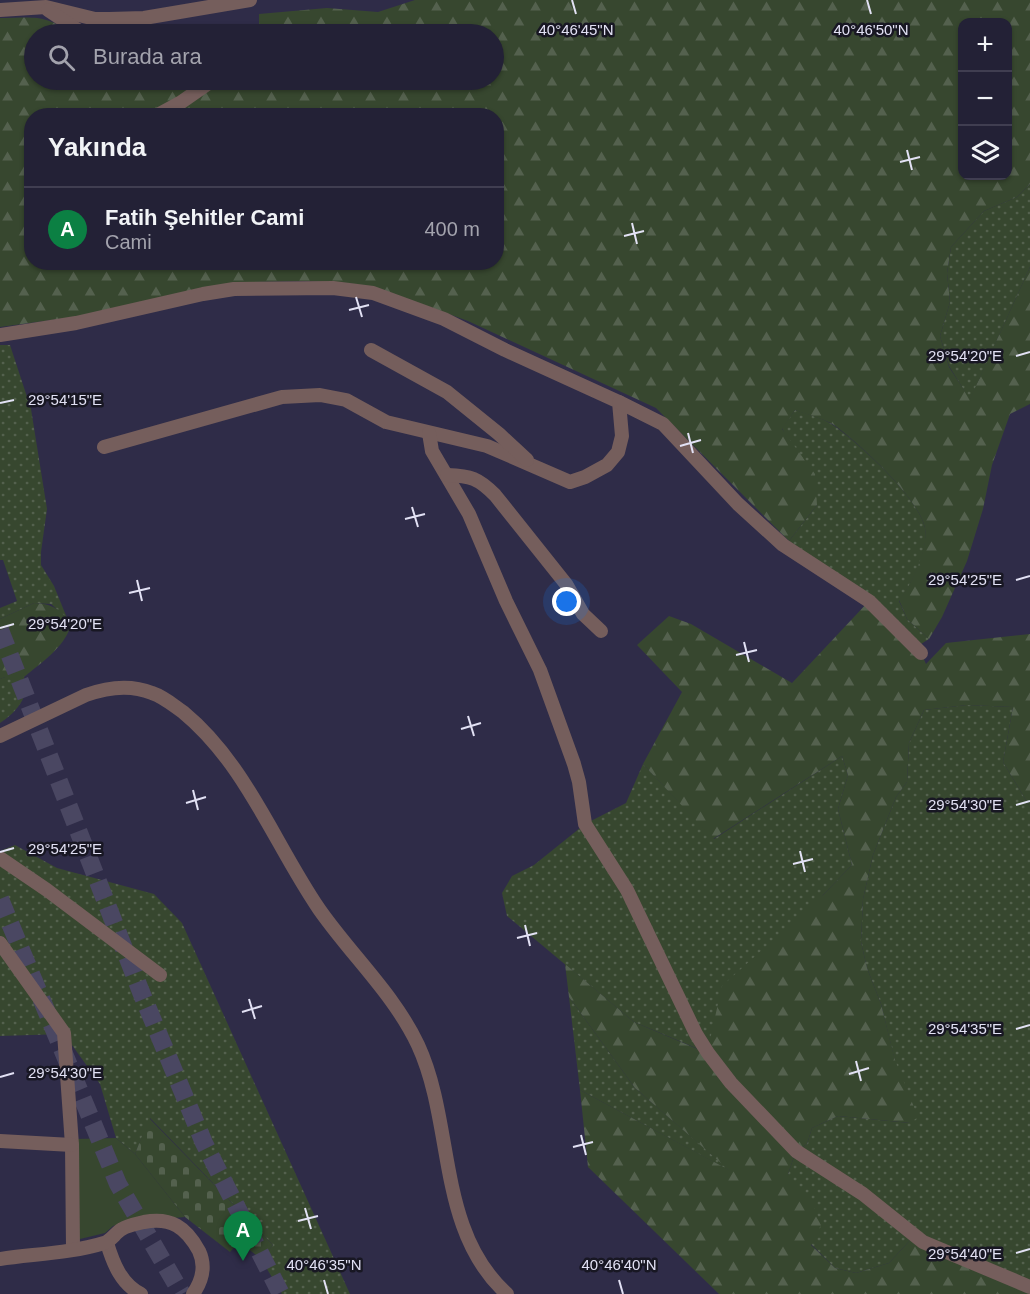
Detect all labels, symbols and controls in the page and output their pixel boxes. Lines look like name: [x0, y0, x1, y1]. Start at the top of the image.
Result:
map controls: [958, 18, 1012, 180]
button: +: [958, 18, 1012, 72]
text: 40°46'45"N: [538, 21, 614, 38]
text: 40°46'50"N: [833, 21, 909, 38]
search box: [24, 24, 504, 90]
icon: search: [45, 41, 78, 74]
text: Burada ara: [93, 44, 202, 69]
button: −: [958, 72, 1012, 126]
button: layers: [958, 126, 1012, 180]
text: Yakında: [48, 132, 146, 162]
text: Fatih Şehitler Cami: [105, 205, 304, 230]
text: A: [60, 218, 75, 240]
text: 400 m: [424, 218, 480, 240]
text: Cami: [105, 231, 152, 253]
text: 29°54'20"E: [928, 347, 1002, 364]
text: 29°54'15"E: [28, 391, 102, 408]
text: 29°54'25"E: [928, 571, 1002, 588]
your location: [552, 587, 581, 616]
text: 29°54'20"E: [28, 615, 102, 632]
text: 29°54'30"E: [928, 796, 1002, 813]
text: 29°54'25"E: [28, 840, 102, 857]
text: 29°54'35"E: [928, 1020, 1002, 1037]
text: 29°54'30"E: [28, 1064, 102, 1081]
pin: A: [224, 1212, 262, 1261]
text: 29°54'40"E: [928, 1245, 1002, 1262]
text: 40°46'35"N: [286, 1256, 362, 1273]
text: 40°46'40"N: [581, 1256, 657, 1273]

